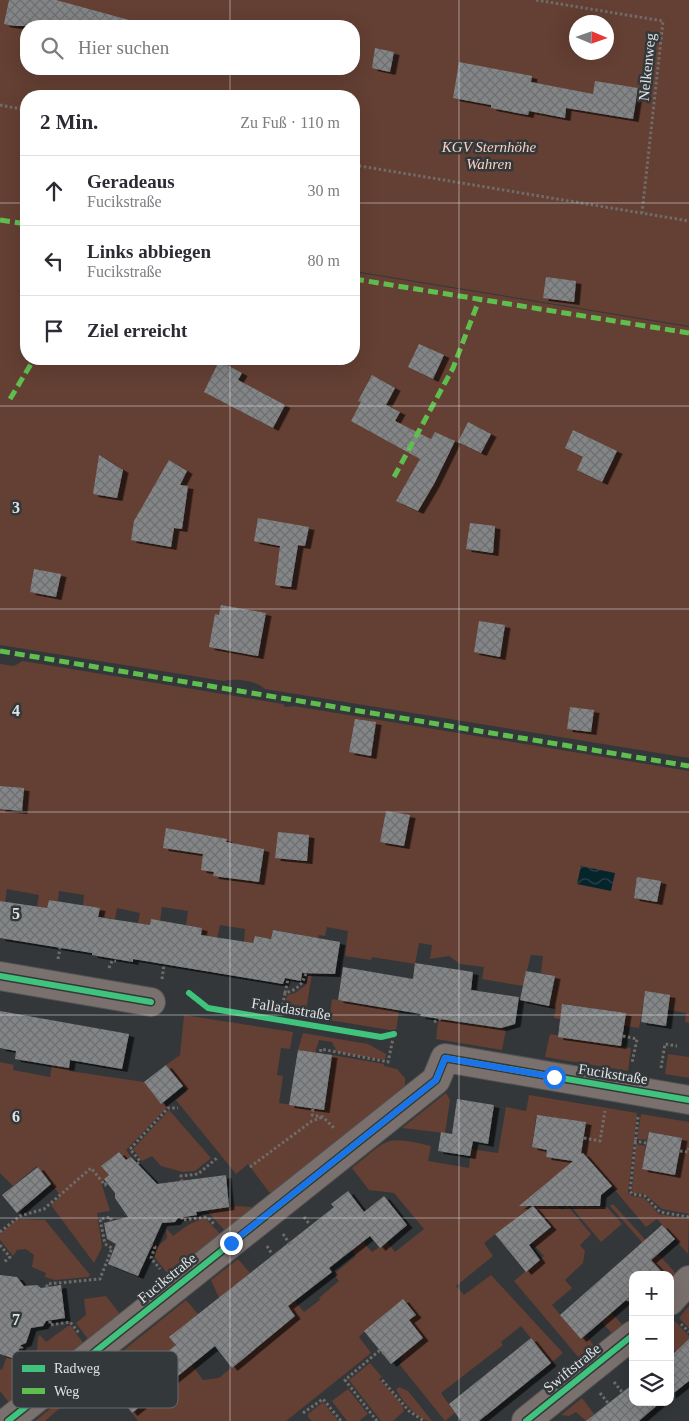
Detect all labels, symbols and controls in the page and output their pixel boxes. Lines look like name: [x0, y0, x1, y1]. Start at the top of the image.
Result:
north arrow: [569, 15, 614, 60]
search box: [20, 20, 360, 75]
street label: Nelkenweg: [635, 32, 659, 102]
icon: search: [38, 34, 66, 62]
text: Hier suchen: [78, 37, 169, 58]
text: 2 Min.: [40, 110, 98, 134]
text: Zu Fuß · 110 m: [240, 114, 340, 131]
park label: KGV Sternhöhe Wahren: [441, 139, 536, 172]
text: Geradeaus: [87, 171, 175, 192]
icon: ahead: [40, 177, 68, 205]
text: 30 m: [308, 182, 340, 199]
text: Fucikstraße: [87, 193, 162, 210]
text: Links abbiegen: [87, 241, 211, 262]
icon: left: [40, 247, 68, 275]
text: 80 m: [308, 252, 340, 269]
text: Fucikstraße: [87, 263, 162, 280]
icon: arrive: [40, 317, 68, 345]
text: Ziel erreicht: [87, 320, 187, 341]
text: 3: [12, 499, 20, 516]
text: 4: [12, 702, 20, 719]
text: 5: [12, 905, 20, 922]
street label: Falladastraße: [250, 995, 332, 1023]
street label: Fucikstraße: [577, 1061, 649, 1087]
route start: [543, 1066, 566, 1089]
text: 6: [12, 1108, 20, 1125]
route end: [220, 1232, 243, 1255]
street label: Fucikstraße: [135, 1250, 199, 1306]
map controls: [629, 1271, 674, 1406]
button: +: [629, 1271, 674, 1316]
text: 7: [12, 1311, 20, 1328]
button: −: [629, 1316, 674, 1361]
street label: Swiftstraße: [540, 1340, 604, 1396]
legend: [12, 1351, 178, 1408]
text: Radweg: [54, 1361, 100, 1376]
button: layers: [629, 1361, 674, 1406]
text: Weg: [54, 1384, 79, 1399]

